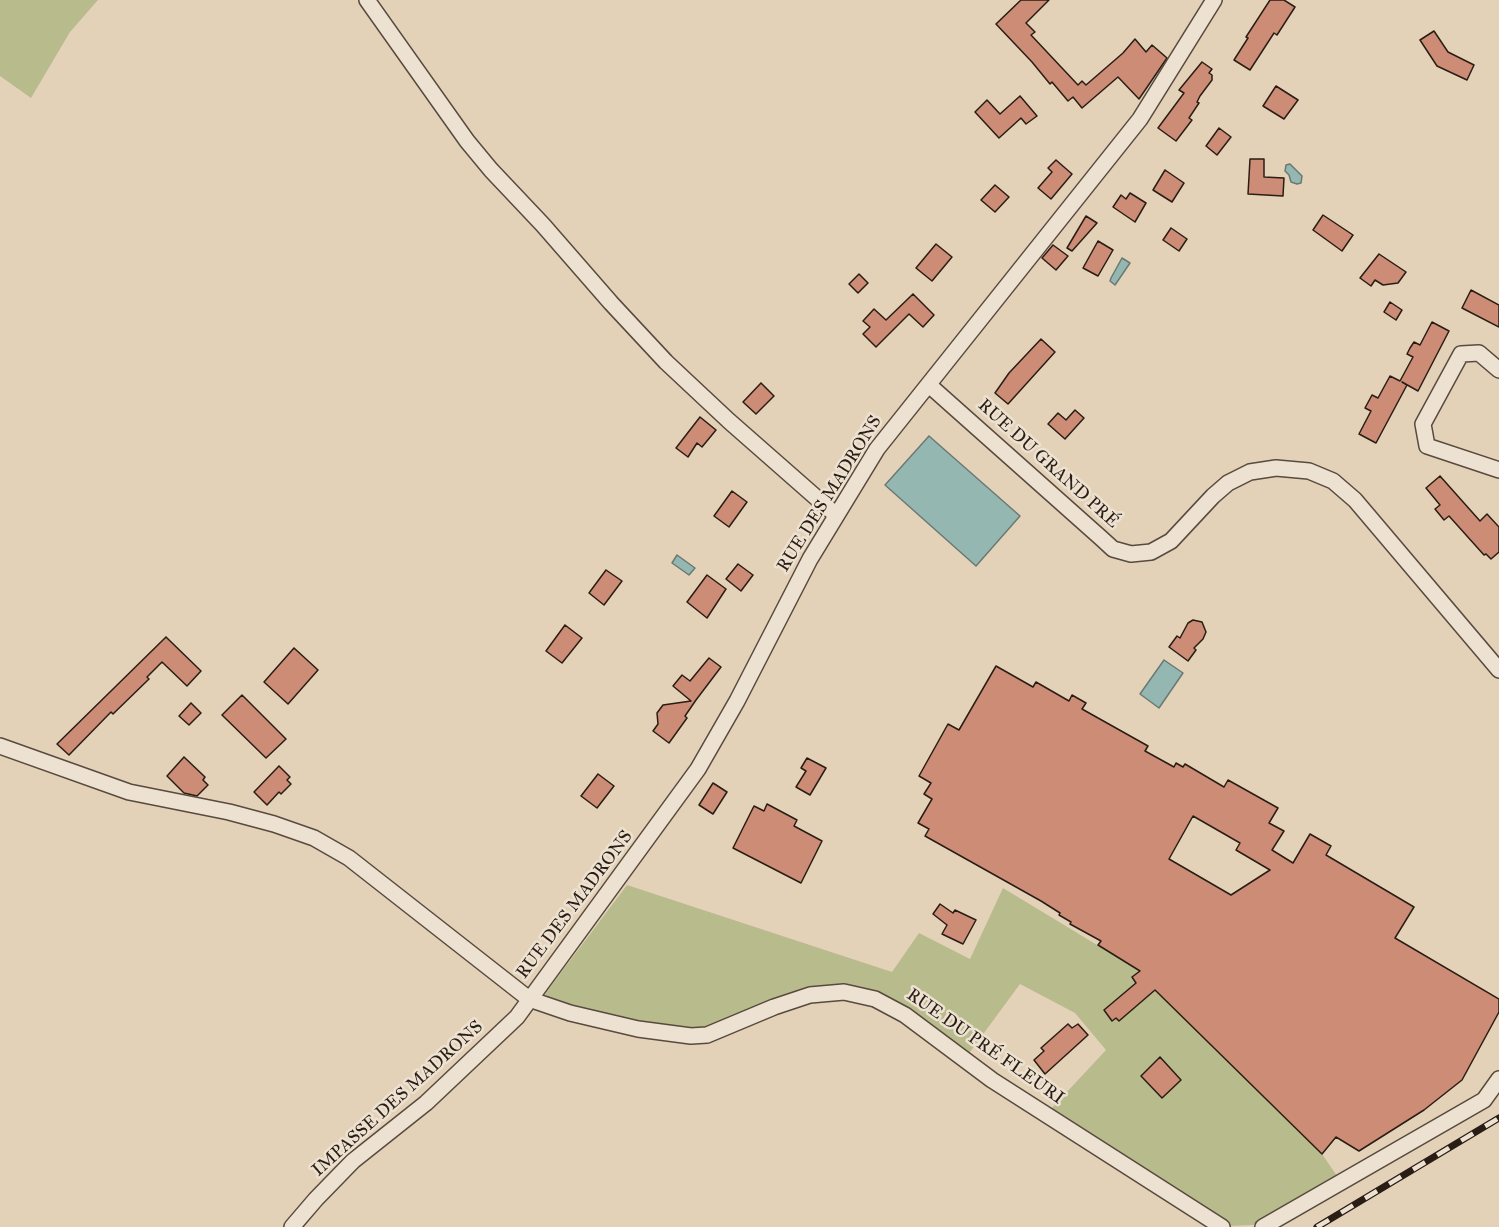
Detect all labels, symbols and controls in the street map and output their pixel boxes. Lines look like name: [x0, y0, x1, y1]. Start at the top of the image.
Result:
street label: RUE DU GRAND PRÉ: [973, 395, 1123, 533]
street label: RUE DES MADRONS: [773, 412, 887, 576]
street label: RUE DES MADRONS: [512, 827, 638, 983]
street label: RUE DU PRÉ FLEURI: [902, 984, 1068, 1110]
street label: IMPASSE DES MADRONS: [308, 1016, 488, 1182]

